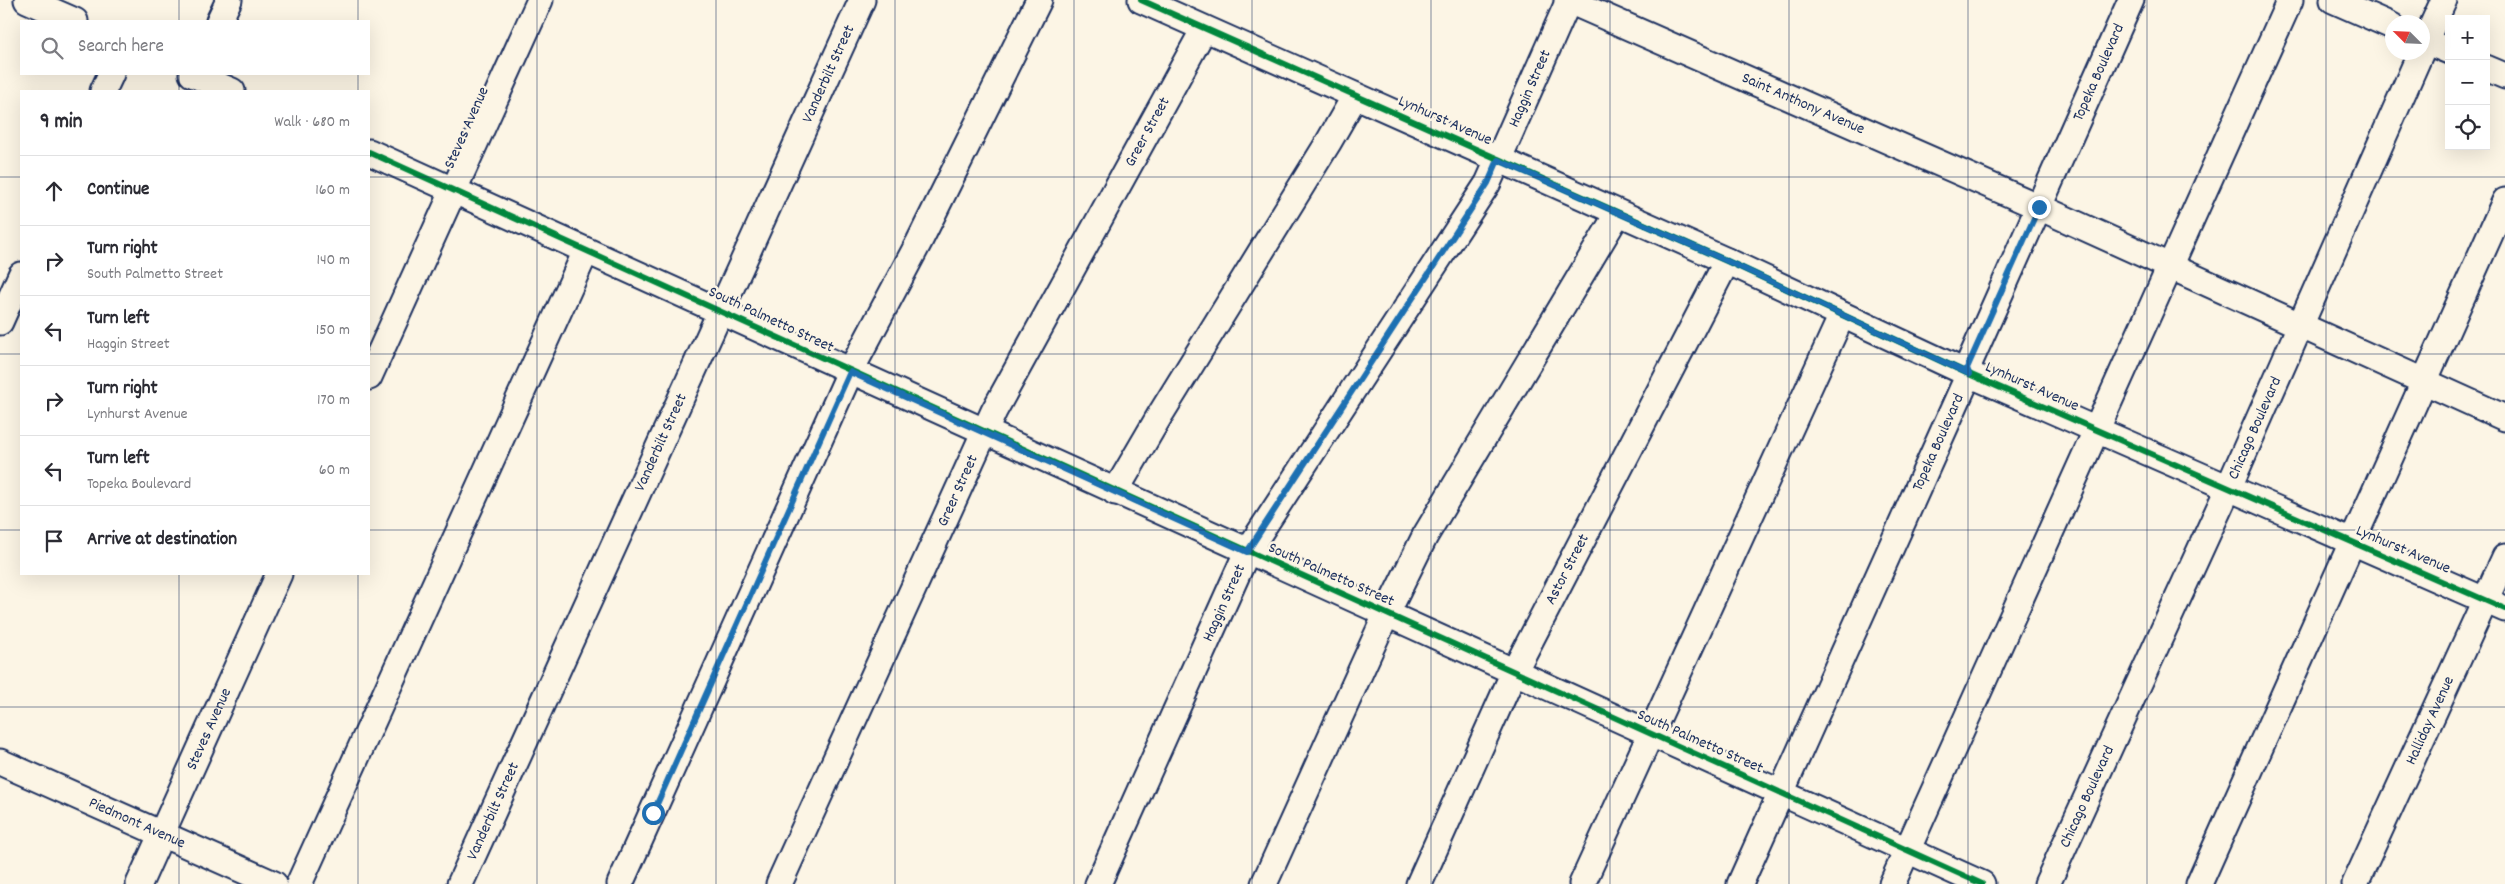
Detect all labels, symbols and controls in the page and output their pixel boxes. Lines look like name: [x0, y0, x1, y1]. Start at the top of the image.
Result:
north arrow: [2385, 15, 2430, 60]
map controls: [2445, 15, 2490, 150]
button: +: [2445, 15, 2490, 60]
search box: [20, 20, 370, 75]
street label: Topeka Boulevard: [2067, 20, 2130, 125]
street label: Vanderbilt Street: [796, 21, 861, 127]
icon: search: [38, 34, 66, 62]
text: Search here: [78, 34, 164, 61]
street label: Haggin Street: [1503, 46, 1557, 131]
button: −: [2445, 60, 2490, 105]
street label: Saint Anthony Avenue: [1738, 66, 1869, 141]
street label: Steves Avenue: [439, 83, 495, 173]
street label: Lynhurst Avenue: [1394, 90, 1496, 152]
street label: Greer Street: [1119, 93, 1176, 171]
button: locate: [2445, 105, 2490, 150]
text: 9 min: [40, 108, 82, 138]
text: Walk · 680 m: [274, 111, 350, 134]
icon: ahead: [40, 177, 68, 205]
text: Continue: [87, 177, 149, 204]
text: 160 m: [315, 179, 350, 202]
route end: [2028, 196, 2051, 219]
text: Turn right: [87, 236, 158, 263]
icon: right: [40, 247, 68, 275]
text: 140 m: [316, 249, 350, 272]
text: South Palmetto Street: [87, 263, 223, 286]
street label: South Palmetto Street: [704, 281, 838, 359]
text: Turn left: [87, 306, 150, 333]
icon: left: [40, 317, 68, 345]
text: 150 m: [316, 319, 350, 342]
text: Haggin Street: [87, 333, 170, 356]
street label: Lynhurst Avenue: [1981, 356, 2083, 418]
street label: Chicago Boulevard: [2222, 373, 2288, 483]
text: Turn right: [87, 376, 158, 403]
icon: right: [40, 387, 68, 415]
text: 170 m: [317, 389, 350, 412]
street label: Vanderbilt Street: [629, 390, 693, 495]
street label: Topeka Boulevard: [1906, 390, 1970, 495]
text: Lynhurst Avenue: [87, 403, 188, 426]
text: Turn left: [87, 446, 150, 473]
street label: Greer Street: [931, 451, 984, 530]
icon: left: [40, 457, 68, 485]
text: 60 m: [319, 459, 350, 482]
text: Topeka Boulevard: [87, 473, 191, 496]
street label: Lynhurst Avenue: [2352, 520, 2454, 580]
icon: arrive: [40, 527, 68, 555]
text: Arrive at destination: [87, 527, 237, 554]
street label: Astor Street: [1539, 530, 1595, 609]
street label: South Palmetto Street: [1264, 537, 1398, 613]
street label: Haggin Street: [1197, 560, 1252, 645]
street label: Halliday Avenue: [2400, 672, 2460, 769]
street label: Steves Avenue: [180, 684, 238, 774]
street label: South Palmetto Street: [1633, 704, 1767, 780]
street label: Chicago Boulevard: [2054, 742, 2120, 852]
street label: Vanderbilt Street: [461, 758, 525, 864]
street label: Piedmont Avenue: [85, 791, 189, 855]
route start: [642, 802, 665, 825]

